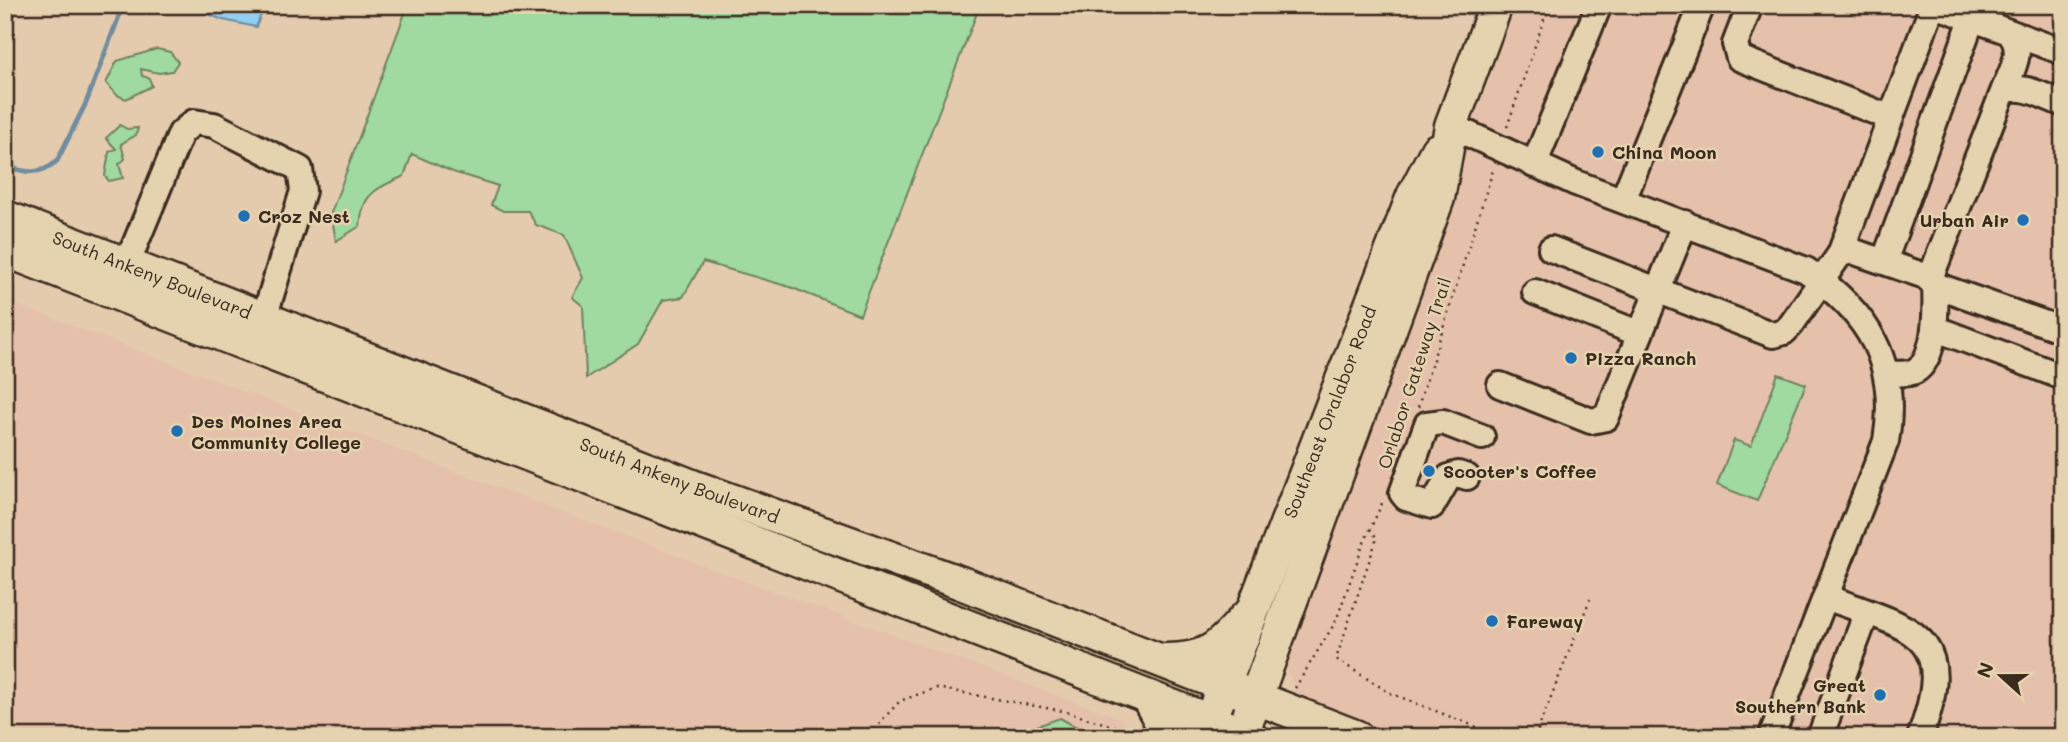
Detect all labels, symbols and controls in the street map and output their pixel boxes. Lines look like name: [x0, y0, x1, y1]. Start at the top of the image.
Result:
place label: China Moon: [1612, 140, 1717, 164]
marker: China Moon: [1590, 144, 1606, 160]
place label: Croz Nest: [258, 204, 350, 228]
marker: Croz Nest: [236, 208, 252, 224]
place label: Urban Air: [1920, 208, 2009, 232]
marker: Urban Air: [2015, 212, 2031, 228]
street label: South Ankeny Boulevard: [49, 225, 255, 324]
street label: Orlabor Gateway Trail: [1372, 274, 1456, 472]
street label: Southeast Oralabor Road: [1278, 302, 1381, 522]
place label: Pizza Ranch: [1585, 346, 1696, 370]
marker: Pizza Ranch: [1563, 350, 1579, 366]
place label: Des Moines Area Community College: [191, 409, 361, 454]
marker: Des Moines Area Community College: [169, 423, 185, 439]
street label: South Ankeny Boulevard: [576, 431, 783, 528]
place label: Scooter's Coffee: [1443, 459, 1597, 483]
marker: Scooter's Coffee: [1421, 463, 1437, 479]
place label: Fareway: [1506, 609, 1584, 633]
marker: Fareway: [1484, 613, 1500, 629]
north arrow: [1966, 640, 2036, 710]
text: N: [1970, 659, 1999, 681]
place label: Great Southern Bank: [1735, 673, 1866, 718]
marker: Great Southern Bank: [1872, 687, 1888, 703]

